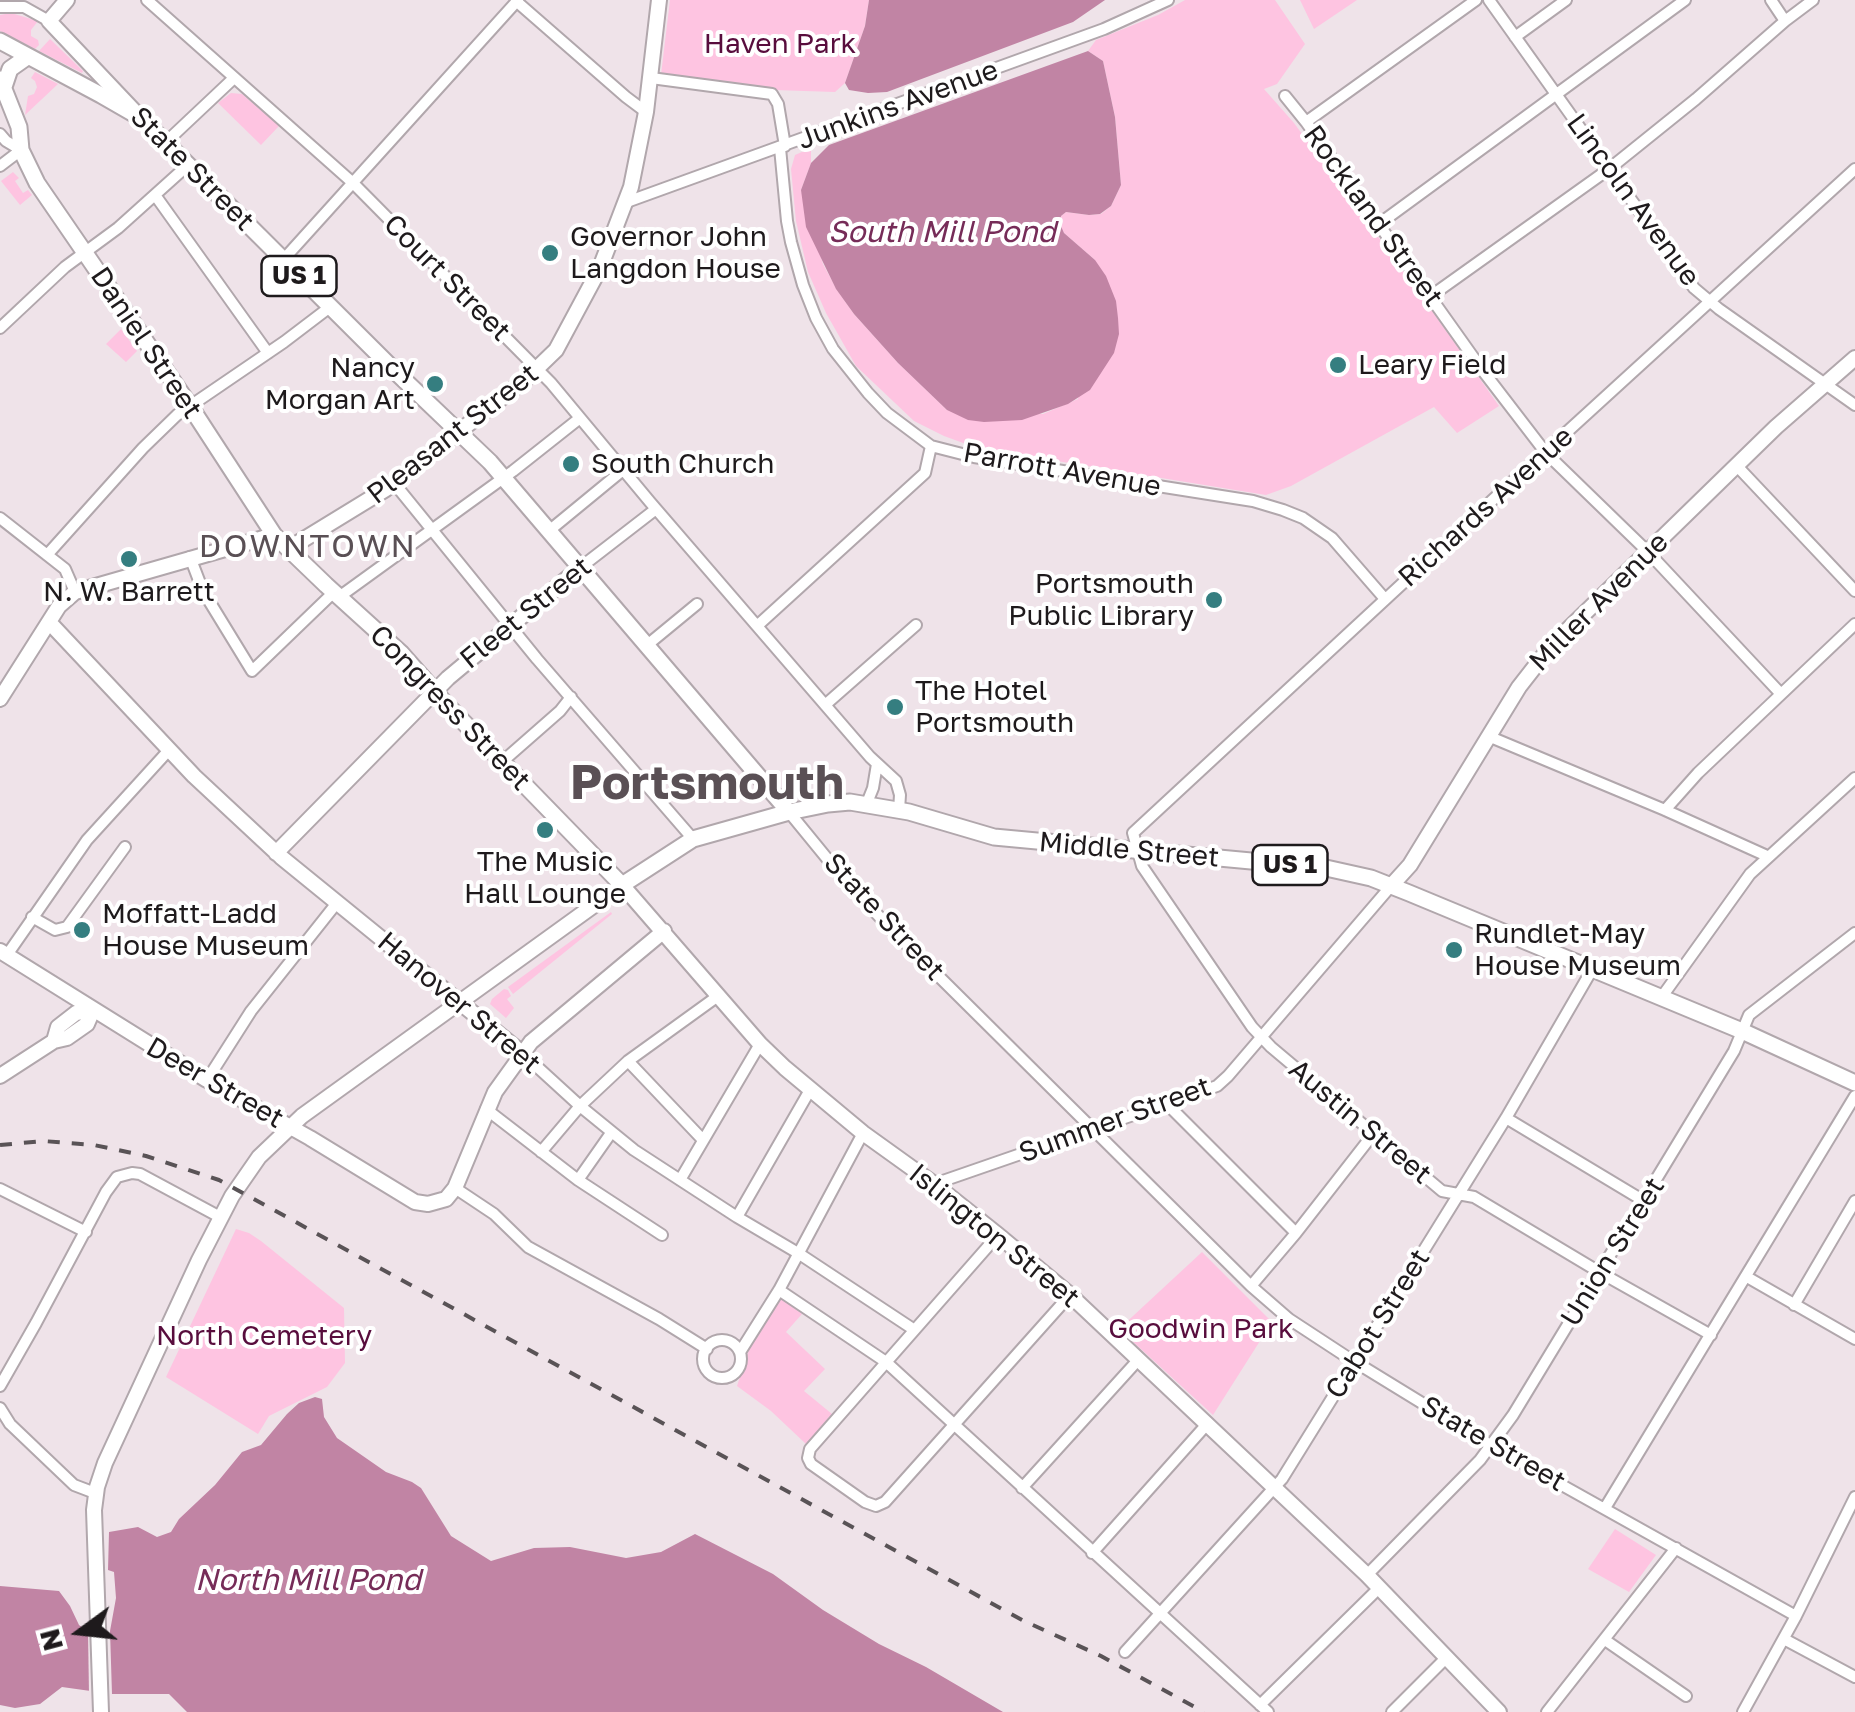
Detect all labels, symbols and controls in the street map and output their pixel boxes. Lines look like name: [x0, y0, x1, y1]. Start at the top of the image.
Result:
park label: Haven Park: [704, 27, 856, 61]
street label: Junkins Avenue: [793, 53, 1003, 157]
street label: State Street: [123, 100, 261, 238]
street label: Lincoln Avenue: [1559, 107, 1707, 293]
street label: Rockland Street: [1296, 119, 1450, 313]
street label: Court Street: [377, 208, 517, 348]
water label: South Mill Pond: [828, 214, 1056, 250]
place label: Governor John Langdon House: [570, 220, 781, 286]
marker: Governor John Langdon House: [539, 242, 561, 264]
road number: US 1: [262, 256, 336, 296]
street label: Daniel Street: [83, 261, 209, 425]
place label: Leary Field: [1358, 348, 1506, 382]
place label: Nancy Morgan Art: [265, 351, 415, 417]
marker: Leary Field: [1327, 354, 1349, 376]
street label: Pleasant Street: [361, 357, 545, 511]
marker: Nancy Morgan Art: [424, 373, 446, 395]
street label: Richards Avenue: [1392, 420, 1580, 594]
street label: Parrott Avenue: [961, 436, 1163, 504]
place label: South Church: [591, 447, 774, 481]
marker: South Church: [560, 453, 582, 475]
street label: Miller Avenue: [1523, 526, 1675, 678]
district label: DOWNTOWN: [199, 528, 417, 566]
marker: N. W. Barrett: [118, 548, 140, 570]
street label: Fleet Street: [454, 550, 598, 676]
place label: Portsmouth Public Library: [1008, 567, 1194, 633]
place label: N. W. Barrett: [43, 575, 215, 609]
marker: Portsmouth Public Library: [1203, 589, 1225, 611]
street label: Congress Street: [363, 618, 537, 798]
place label: The Hotel Portsmouth: [915, 674, 1074, 740]
marker: The Hotel Portsmouth: [884, 696, 906, 718]
district label: Portsmouth: [570, 755, 844, 813]
marker: The Music Hall Lounge: [534, 819, 556, 841]
street label: Middle Street: [1037, 825, 1221, 875]
place label: The Music Hall Lounge: [464, 845, 626, 911]
road number: US 1: [1252, 845, 1328, 885]
street label: State Street: [817, 847, 951, 987]
place label: Moffatt-Ladd House Museum: [102, 897, 309, 963]
place label: Rundlet-May House Museum: [1474, 917, 1681, 983]
marker: Moffatt-Ladd House Museum: [71, 919, 93, 941]
street label: Hanover Street: [371, 925, 547, 1081]
marker: Rundlet-May House Museum: [1443, 939, 1465, 961]
street label: Deer Street: [140, 1030, 290, 1136]
street label: Austin Street: [1282, 1053, 1438, 1191]
street label: Summer Street: [1015, 1070, 1215, 1170]
street label: Islington Street: [902, 1157, 1086, 1315]
street label: Union Street: [1554, 1171, 1672, 1333]
street label: Cabot Street: [1319, 1243, 1437, 1405]
park label: Goodwin Park: [1108, 1312, 1294, 1346]
park label: North Cemetery: [156, 1319, 372, 1353]
street label: State Street: [1415, 1389, 1571, 1499]
water label: North Mill Pond: [195, 1562, 421, 1598]
north arrow: [30, 1582, 130, 1682]
text: N: [32, 1625, 69, 1654]

